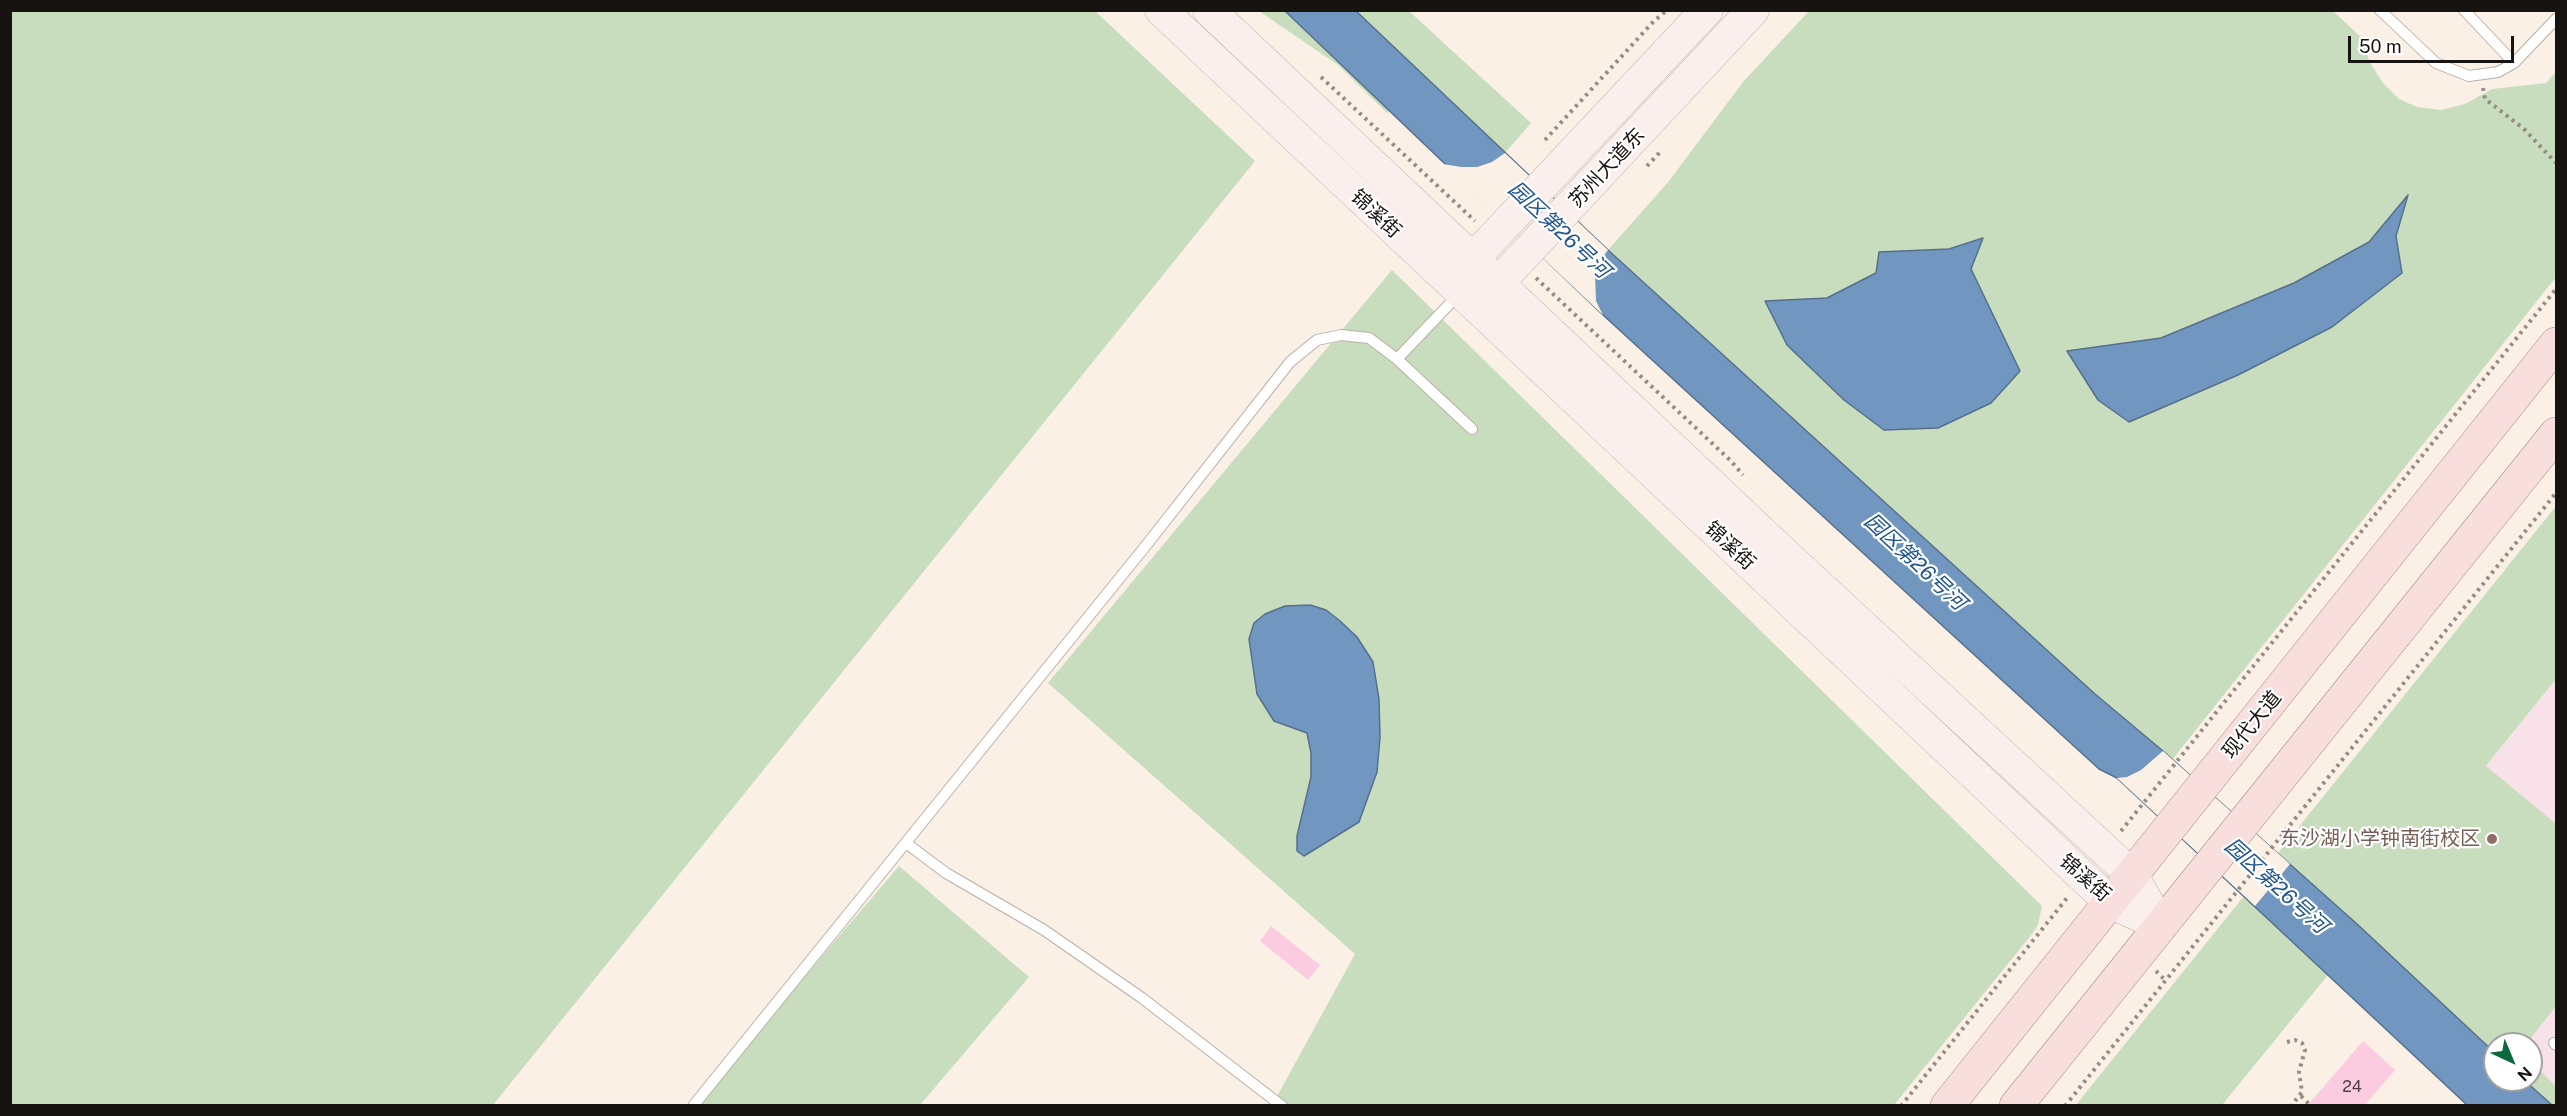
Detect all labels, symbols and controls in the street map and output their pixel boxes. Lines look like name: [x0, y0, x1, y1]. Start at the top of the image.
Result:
scale bar: [2351, 24, 2518, 62]
text: 50 m: [2359, 36, 2402, 57]
street label: 苏州大道东: [1564, 123, 1650, 213]
water label: 园区第26号河: [1503, 177, 1615, 283]
street label: 锦溪街: [1346, 185, 1406, 243]
water label: 园区第26号河: [1859, 509, 1971, 615]
street label: 锦溪街: [1700, 517, 1760, 575]
street label: 现代大道: [2218, 686, 2286, 764]
place label: 东沙湖小学钟南街校区: [2280, 827, 2480, 851]
marker: 东沙湖小学钟南街校区: [2485, 832, 2499, 846]
water label: 园区第26号河: [2219, 833, 2333, 939]
street label: 锦溪街: [2054, 849, 2116, 907]
north arrow: [2483, 1032, 2543, 1092]
text: N: [2513, 1063, 2536, 1085]
house number: 24: [2342, 1077, 2362, 1097]

